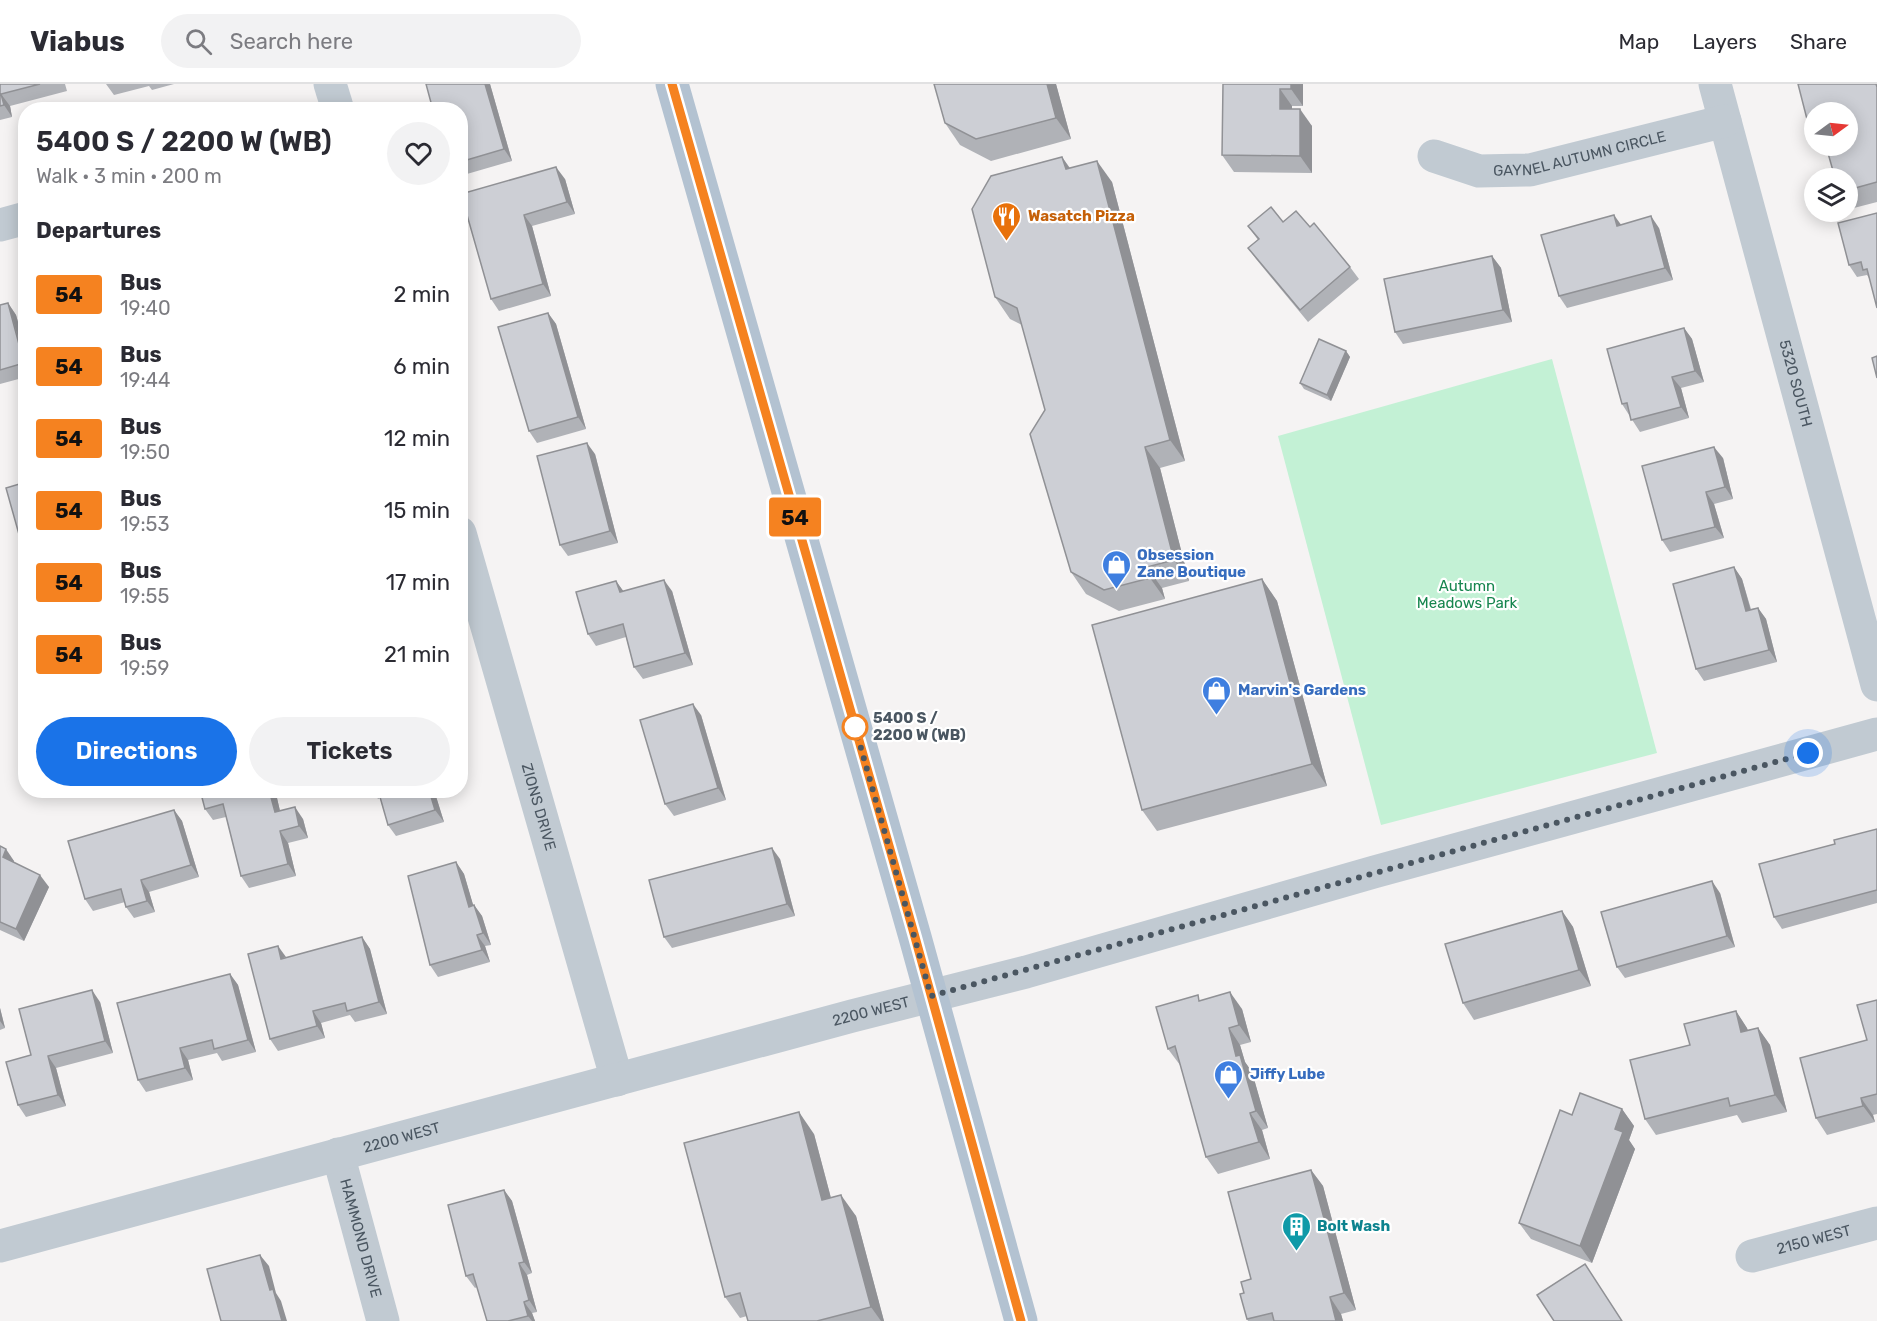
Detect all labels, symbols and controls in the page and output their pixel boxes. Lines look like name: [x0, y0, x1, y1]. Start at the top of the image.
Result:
search box: [161, 14, 581, 68]
text: Viabus: [30, 25, 125, 58]
icon: search: [182, 25, 215, 58]
text: Search here: [230, 28, 353, 55]
text: Map: [1618, 29, 1659, 54]
text: Layers: [1692, 29, 1757, 54]
text: Share: [1790, 29, 1847, 54]
north arrow: [1804, 102, 1858, 156]
map controls: [1804, 102, 1858, 222]
button: heart: [387, 122, 450, 185]
text: 5400 S / 2200 W (WB): [36, 125, 332, 158]
street label: GAYNEL AUTUMN CIRCLE: [1493, 127, 1668, 180]
text: Walk · 3 min · 200 m: [36, 164, 222, 188]
button: layers: [1804, 168, 1858, 222]
restaurant icon: Wasatch Pizza: [991, 200, 1023, 242]
place label: Wasatch Pizza: [1028, 207, 1135, 225]
text: Departures: [36, 217, 161, 244]
text: Bus: [120, 269, 162, 296]
text: 2 min: [393, 281, 450, 308]
text: 54: [55, 282, 83, 307]
text: 19:40: [120, 296, 171, 320]
street label: 5320 SOUTH: [1775, 338, 1816, 429]
text: Bus: [120, 341, 162, 368]
text: 6 min: [393, 353, 450, 380]
text: 54: [55, 354, 83, 379]
text: 19:44: [120, 368, 170, 392]
text: Bus: [120, 413, 162, 440]
text: 12 min: [384, 425, 450, 452]
text: 54: [55, 426, 83, 451]
text: 19:50: [120, 440, 170, 464]
text: Bus: [120, 485, 162, 512]
text: 15 min: [384, 497, 450, 524]
text: 54: [55, 498, 83, 523]
line badge: 54: [768, 498, 822, 536]
text: 54: [781, 505, 809, 530]
text: 19:53: [120, 512, 169, 536]
place label: Obsession Zane Boutique: [1137, 546, 1246, 581]
shop icon: Obsession Zane Boutique: [1100, 548, 1132, 590]
text: Bus: [120, 557, 162, 584]
text: 17 min: [386, 569, 450, 596]
text: 54: [55, 570, 83, 595]
park label: Autumn Meadows Park: [1417, 577, 1517, 612]
text: 19:55: [120, 584, 169, 608]
text: Bus: [120, 629, 162, 656]
text: 21 min: [384, 641, 450, 668]
text: 54: [55, 642, 83, 667]
text: 19:59: [120, 656, 169, 680]
shop icon: Marvin's Gardens: [1201, 674, 1233, 716]
place label: Marvin's Gardens: [1238, 681, 1366, 699]
place label: 5400 S / 2200 W (WB): [873, 709, 966, 744]
marker: 5400 S / 2200 W (WB): [842, 714, 868, 740]
button: Directions: [36, 717, 237, 786]
button: Tickets: [249, 717, 450, 786]
your location: [1793, 738, 1823, 768]
street label: ZIONS DRIVE: [518, 761, 560, 853]
street label: 2200 WEST: [830, 993, 912, 1030]
shop icon: Jiffy Lube: [1213, 1058, 1245, 1100]
place label: Jiffy Lube: [1250, 1065, 1325, 1083]
street label: 2200 WEST: [361, 1118, 442, 1157]
street label: HAMMOND DRIVE: [336, 1177, 385, 1299]
building icon: Bolt Wash: [1280, 1210, 1312, 1252]
place label: Bolt Wash: [1317, 1217, 1390, 1235]
street label: 2150 WEST: [1775, 1221, 1853, 1258]

